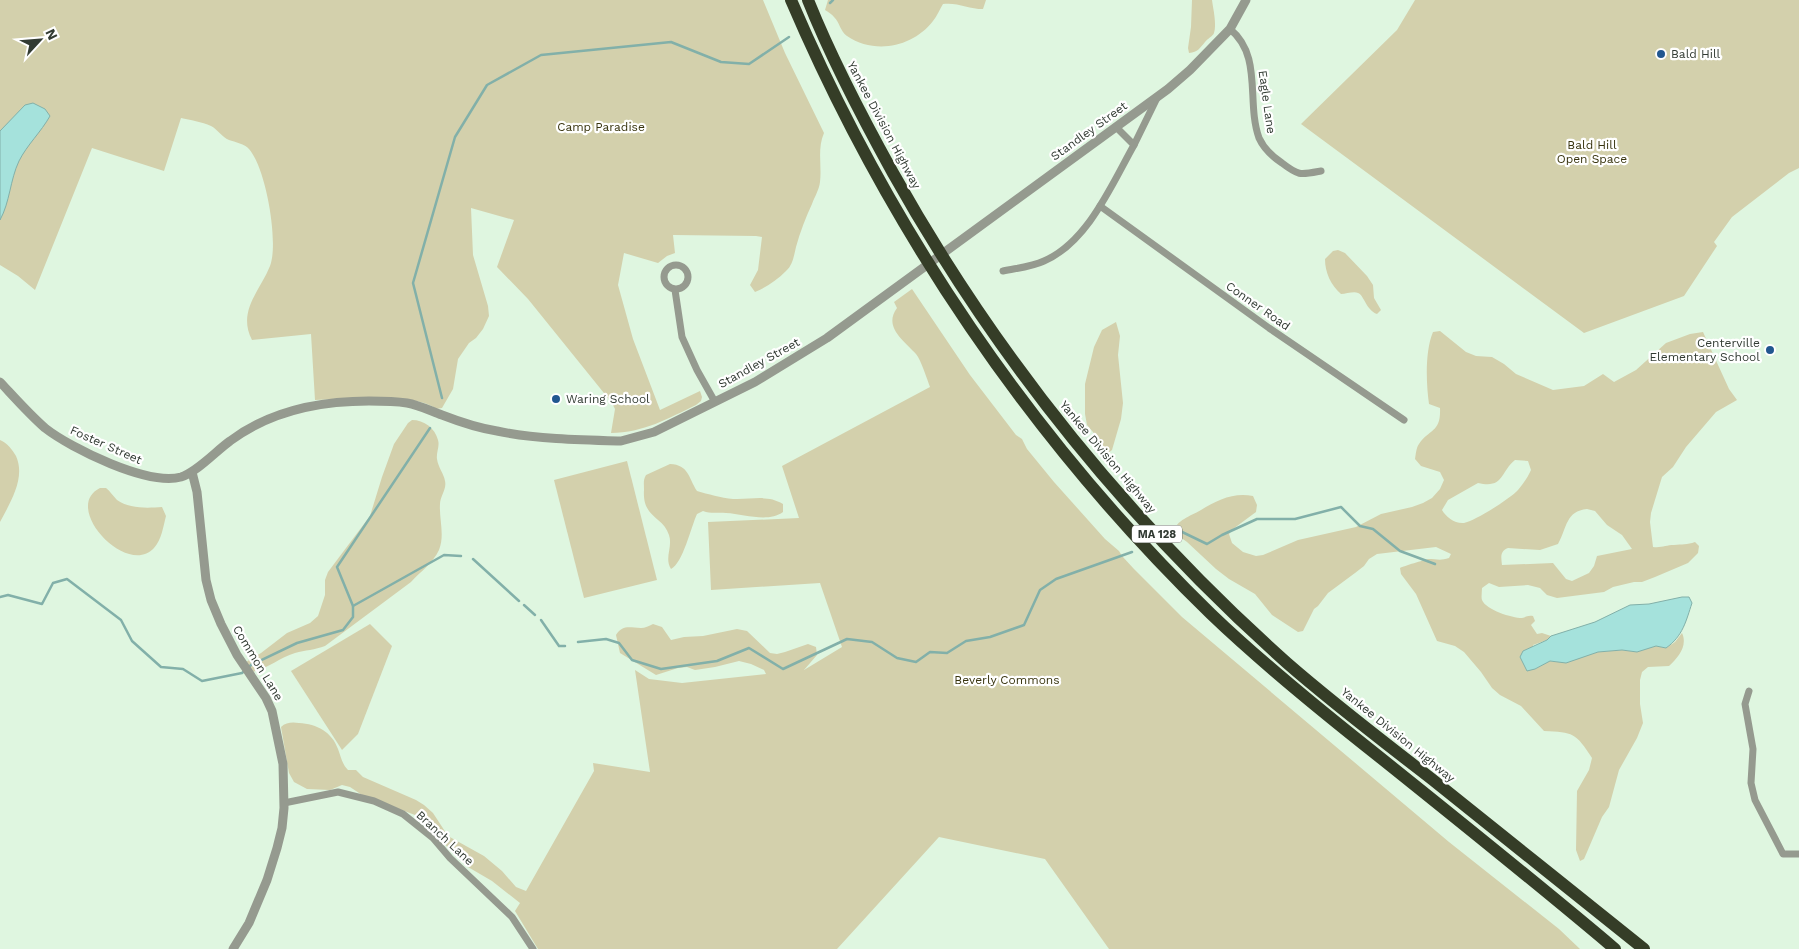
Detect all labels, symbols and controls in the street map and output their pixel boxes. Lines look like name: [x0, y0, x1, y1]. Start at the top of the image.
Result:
north arrow: [15, 15, 65, 65]
text: N: [42, 26, 61, 42]
place label: Bald Hill: [1671, 47, 1721, 61]
marker: Bald Hill: [1655, 48, 1667, 60]
street label: Yankee Division Highway: [844, 59, 924, 192]
street label: Eagle Lane: [1256, 69, 1278, 135]
street label: Standley Street: [1048, 99, 1130, 163]
park label: Camp Paradise: [557, 120, 645, 134]
park label: Bald Hill Open Space: [1557, 138, 1627, 166]
street label: Conner Road: [1223, 279, 1293, 333]
street label: Standley Street: [716, 335, 802, 391]
place label: Centerville Elementary School: [1649, 336, 1760, 364]
marker: Centerville Elementary School: [1764, 344, 1776, 356]
place label: Waring School: [566, 392, 650, 406]
marker: Waring School: [550, 393, 562, 405]
street label: Yankee Division Highway: [1057, 398, 1160, 517]
street label: Foster Street: [68, 423, 144, 467]
road number: MA 128: [1132, 526, 1182, 542]
street label: Common Lane: [230, 623, 286, 703]
park label: Beverly Commons: [954, 673, 1060, 687]
street label: Yankee Division Highway: [1338, 685, 1458, 786]
street label: Branch Lane: [413, 808, 477, 868]

